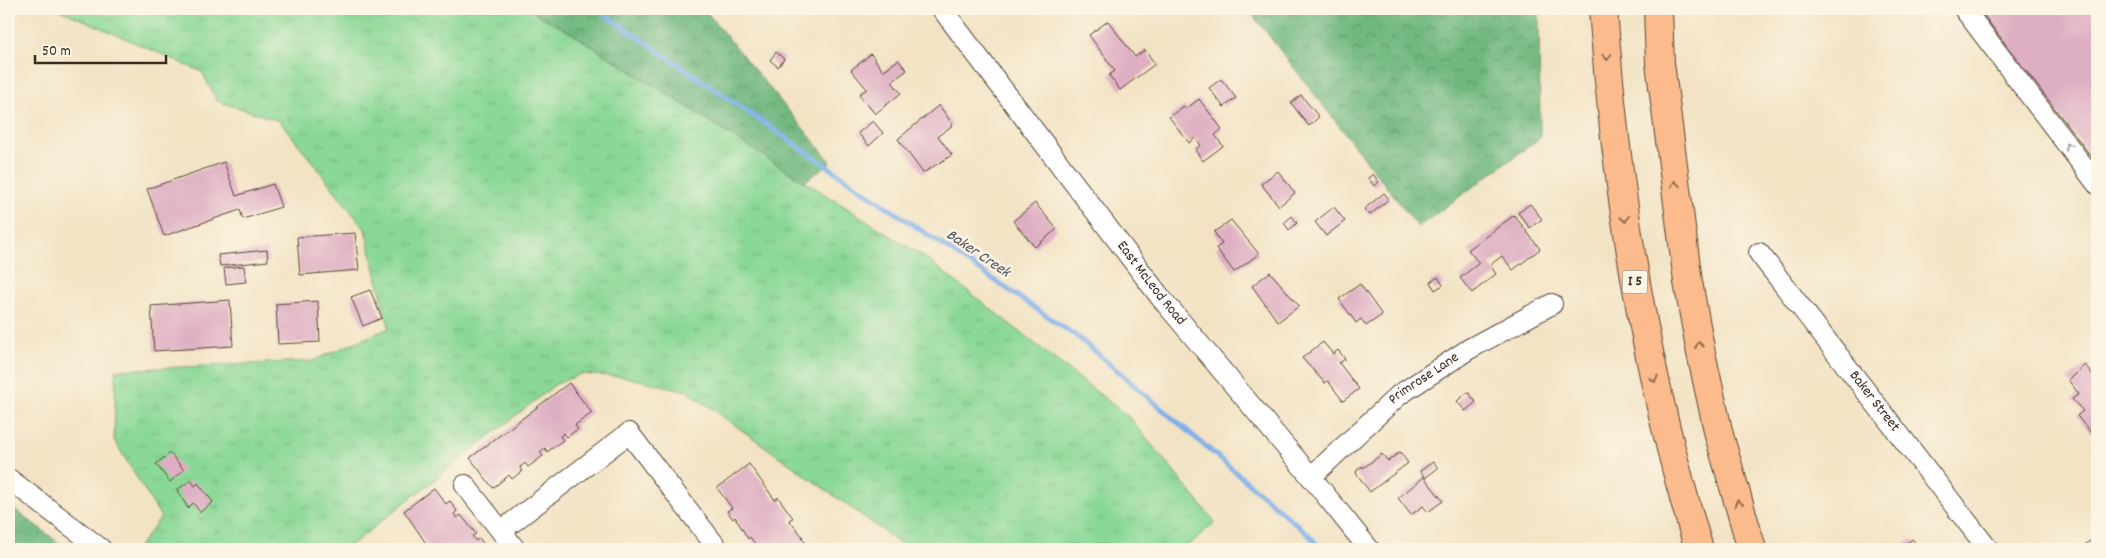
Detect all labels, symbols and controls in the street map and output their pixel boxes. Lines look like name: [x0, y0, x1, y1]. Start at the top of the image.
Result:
scale bar: [35, 32, 166, 64]
text: 50 m: [42, 41, 71, 63]
one-way arrow: [1601, 54, 1612, 62]
one-way arrow: [2065, 143, 2073, 152]
one-way arrow: [1670, 180, 1681, 188]
one-way arrow: [1619, 215, 1630, 223]
water label: Baker Creek: [941, 224, 1016, 285]
street label: East McLeod Road: [1111, 237, 1191, 331]
road number: I 5: [1622, 270, 1648, 294]
one-way arrow: [1695, 340, 1705, 349]
street label: Primrose Lane: [1384, 347, 1464, 410]
street label: Baker Street: [1843, 366, 1905, 437]
one-way arrow: [1648, 374, 1659, 383]
one-way arrow: [1733, 499, 1743, 507]

